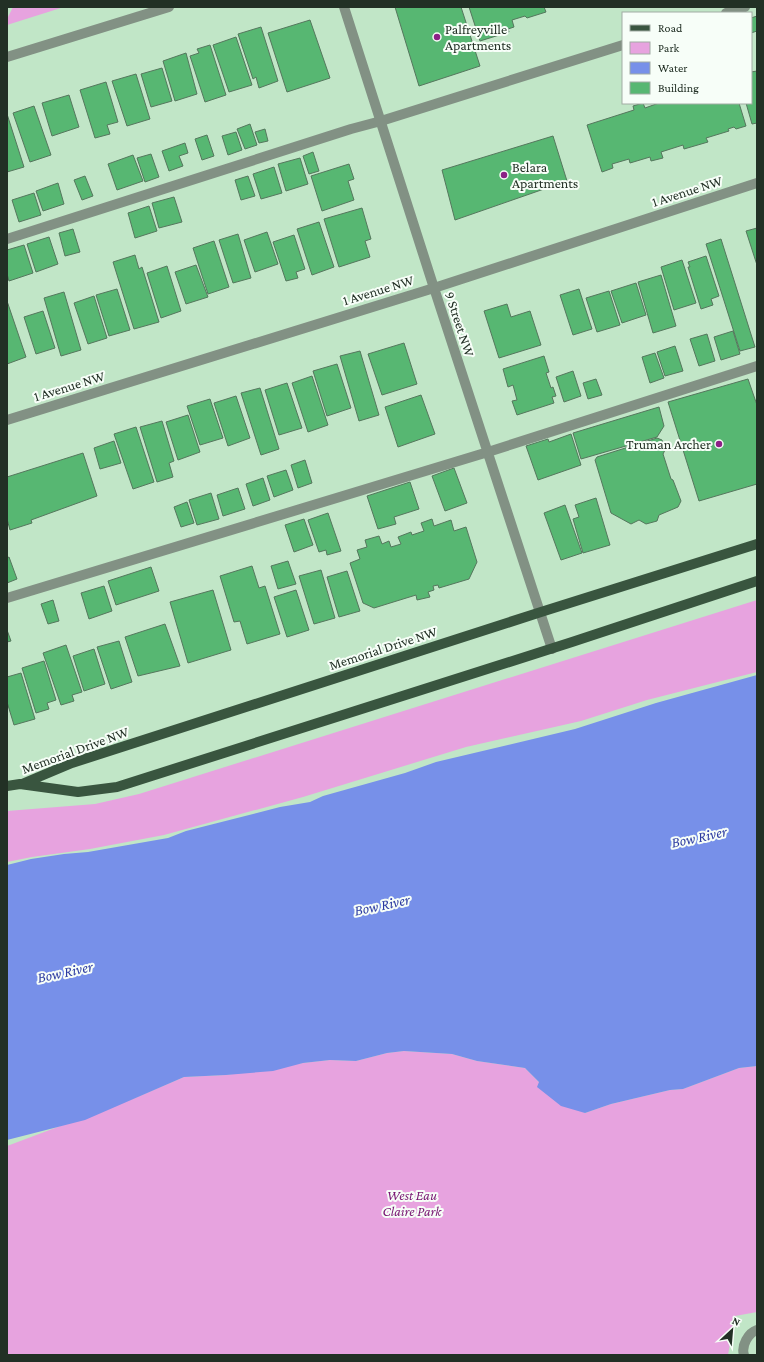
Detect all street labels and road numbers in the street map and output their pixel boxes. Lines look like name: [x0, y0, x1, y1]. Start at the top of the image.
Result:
street label: 1 Avenue NW: [650, 172, 724, 210]
street label: 1 Avenue NW: [341, 272, 415, 308]
street label: 9 Street NW: [442, 290, 478, 359]
street label: 1 Avenue NW: [32, 368, 106, 404]
street label: Memorial Drive NW: [327, 623, 439, 673]
street label: Memorial Drive NW: [19, 723, 131, 777]

